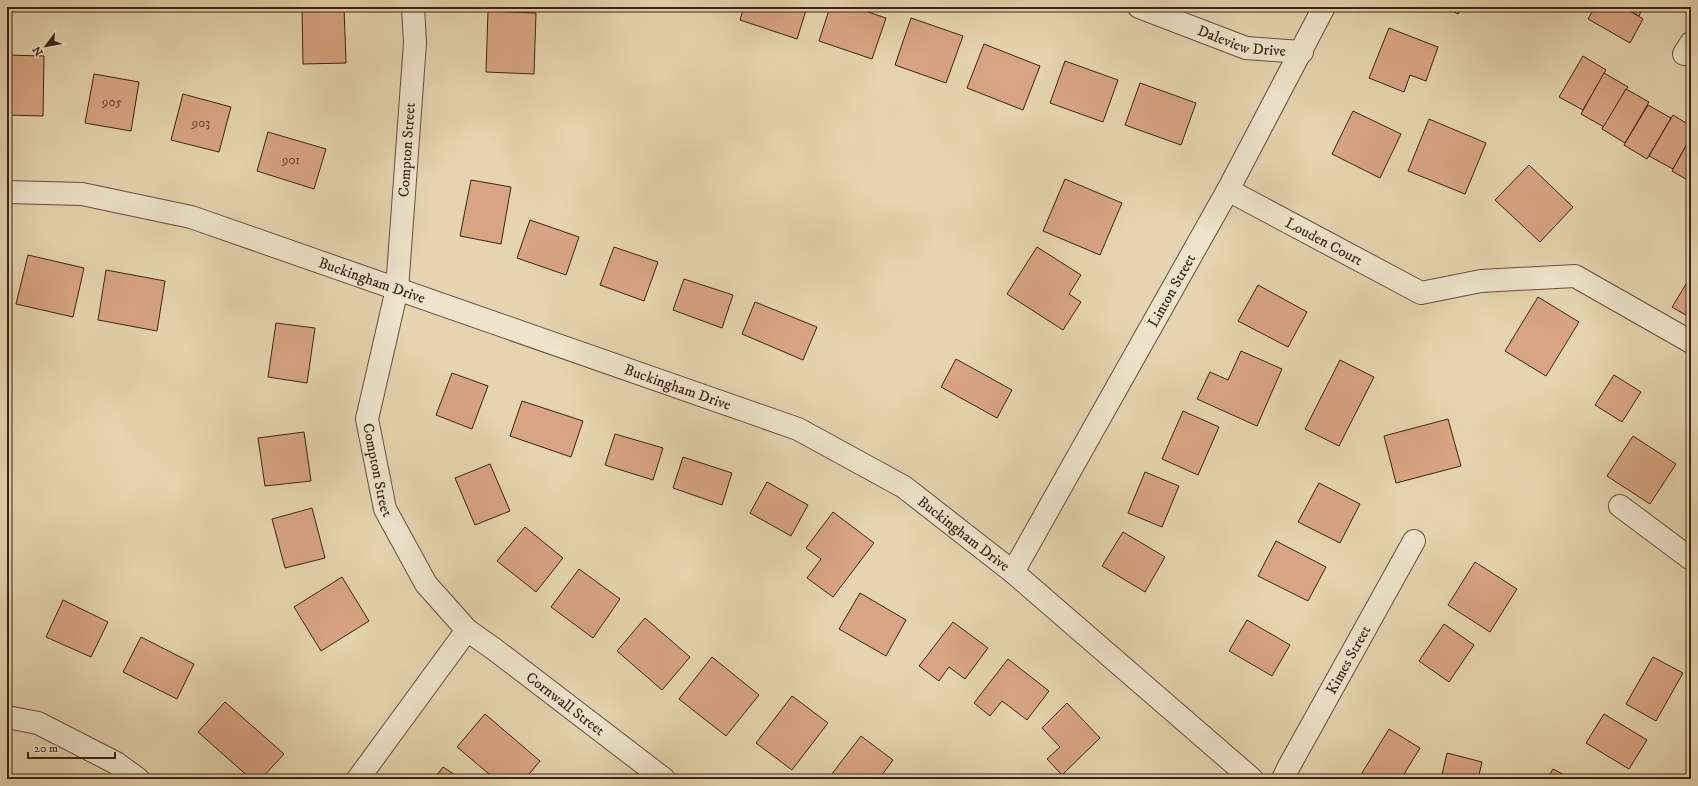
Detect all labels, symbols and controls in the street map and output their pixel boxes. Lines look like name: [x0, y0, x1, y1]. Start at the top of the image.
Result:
street label: Daleview Drive: [1195, 21, 1287, 60]
north arrow: [26, 26, 66, 66]
text: N: [30, 43, 47, 58]
house number: 905: [101, 94, 123, 110]
street label: Compton Street: [394, 102, 420, 198]
house number: 903: [191, 115, 210, 131]
house number: 901: [281, 152, 300, 168]
street label: Louden Court: [1282, 213, 1366, 270]
street label: Linton Street: [1143, 250, 1200, 331]
street label: Buckingham Drive: [316, 253, 428, 308]
street label: Buckingham Drive: [622, 360, 734, 414]
street label: Compton Street: [359, 422, 397, 520]
street label: Buckingham Drive: [914, 492, 1014, 575]
street label: Kimes Street: [1321, 622, 1375, 697]
street label: Cornwall Street: [522, 667, 609, 740]
scale bar: [28, 734, 115, 760]
text: 20 m: [34, 741, 58, 756]

